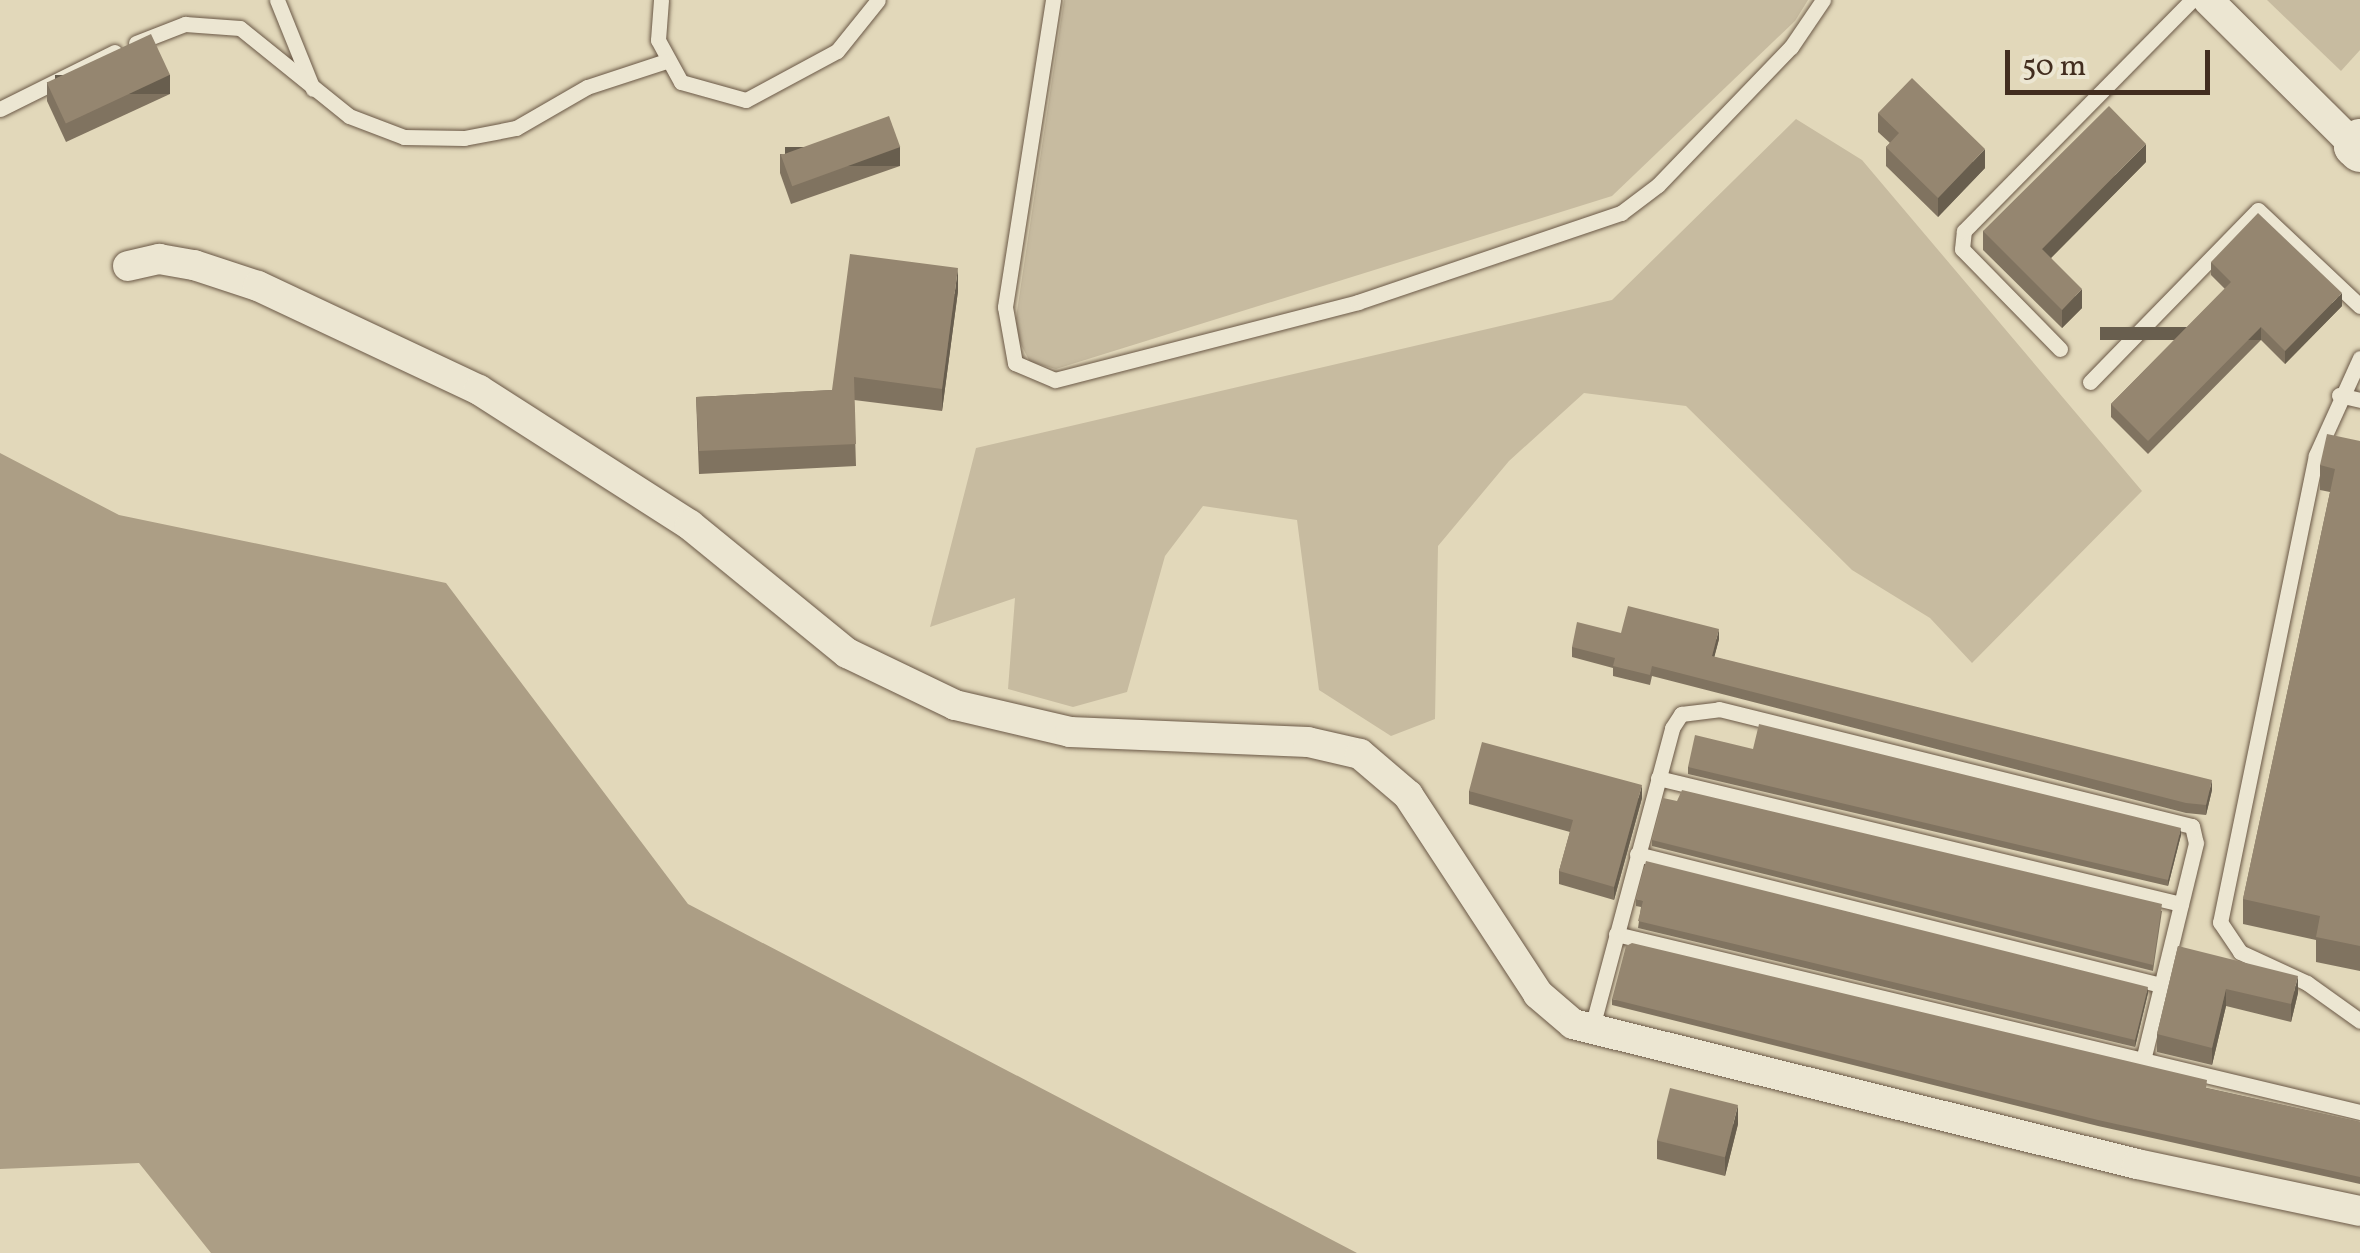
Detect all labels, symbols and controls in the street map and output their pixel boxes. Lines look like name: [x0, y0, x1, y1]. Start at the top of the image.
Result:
scale bar: [2010, 30, 2215, 92]
text: 50 m: [2022, 46, 2086, 88]

